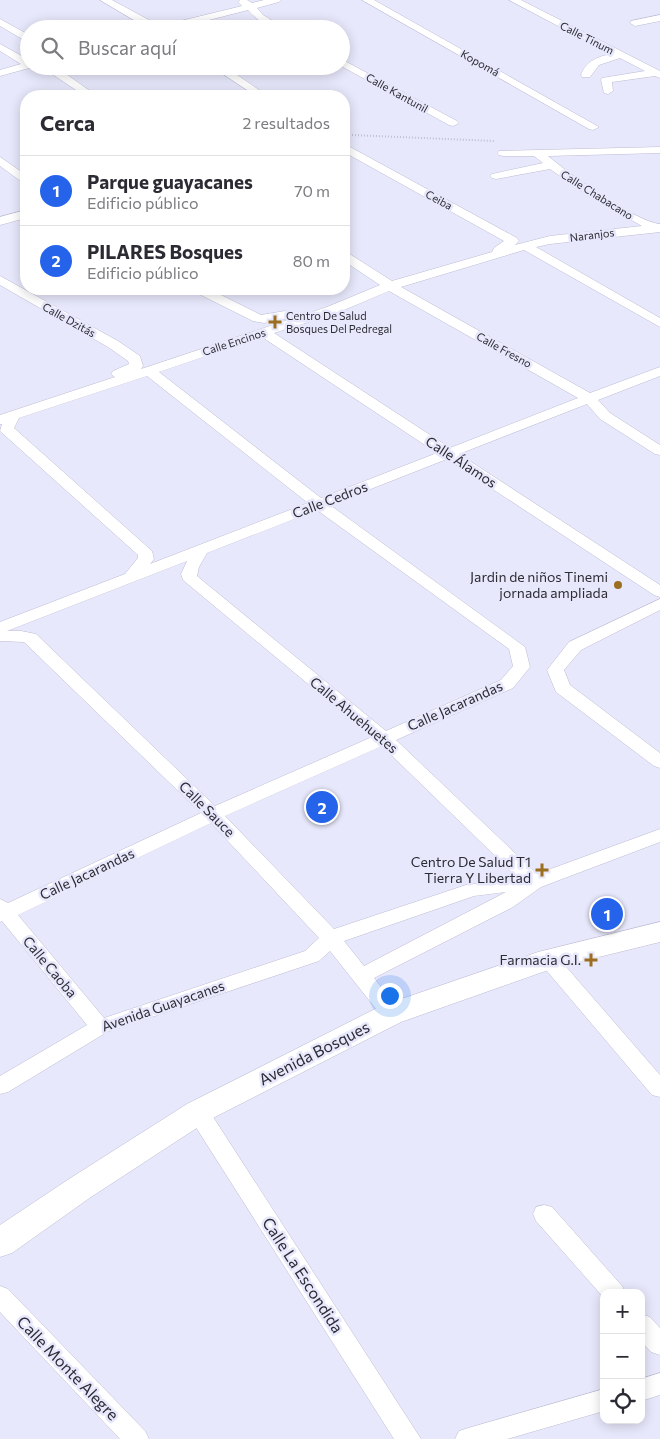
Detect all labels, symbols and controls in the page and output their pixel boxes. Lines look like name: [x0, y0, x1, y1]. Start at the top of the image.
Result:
street label: Calle Tinum: [558, 18, 616, 57]
search box: [20, 20, 350, 75]
icon: search: [38, 34, 66, 62]
text: Buscar aquí: [78, 36, 177, 59]
street label: Kopomá: [459, 47, 502, 78]
street label: Calle Kantunil: [364, 70, 430, 115]
text: Cerca: [40, 110, 95, 135]
text: 2 resultados: [242, 113, 330, 132]
street label: Calle Chabacano: [559, 167, 636, 222]
text: Parque guayacanes: [87, 170, 253, 193]
text: 1: [52, 181, 60, 200]
text: 70 m: [294, 181, 330, 200]
street label: Ceiba: [424, 187, 455, 212]
text: Edificio público: [87, 193, 198, 212]
street label: Naranjos: [569, 225, 615, 244]
text: PILARES Bosques: [87, 240, 243, 263]
text: 2: [51, 251, 61, 270]
text: 80 m: [293, 251, 330, 270]
text: Edificio público: [87, 263, 198, 282]
street label: Calle Dzitás: [41, 300, 98, 339]
place label: Centro De Salud Bosques Del Pedregal: [286, 309, 392, 335]
marker: Centro De Salud Bosques Del Pedregal: [268, 315, 282, 329]
street label: Calle Encinos: [201, 325, 267, 358]
street label: Calle Fresno: [474, 329, 534, 370]
street label: Calle Álamos: [422, 432, 500, 491]
street label: Calle Cedros: [290, 477, 370, 522]
place label: Jardin de niños Tinemi jornada ampliada: [470, 568, 608, 601]
marker: Jardin de niños Tinemi jornada ampliada: [612, 579, 624, 591]
street label: Calle Ahuehuetes: [307, 673, 402, 756]
street label: Calle Jacarandas: [405, 677, 505, 734]
street label: Calle Sauce: [176, 777, 239, 840]
pin: 2: [306, 788, 338, 826]
street label: Calle Jacarandas: [37, 844, 137, 903]
place label: Centro De Salud T1 Tierra Y Libertad: [411, 853, 531, 886]
marker: Centro De Salud T1 Tierra Y Libertad: [535, 863, 549, 877]
pin: 1: [591, 895, 623, 933]
street label: Calle Caoba: [20, 932, 81, 1001]
place label: Farmacia G.I.: [499, 951, 581, 968]
marker: Farmacia G.I.: [585, 954, 597, 966]
street label: Avenida Guayacanes: [99, 977, 227, 1035]
your location: [377, 983, 403, 1009]
street label: Avenida Bosques: [255, 1016, 372, 1089]
street label: Calle La Escondida: [259, 1213, 348, 1336]
map controls: [600, 1289, 645, 1424]
button: +: [600, 1289, 645, 1334]
street label: Calle Monte Alegre: [14, 1312, 123, 1424]
button: −: [600, 1334, 645, 1379]
button: locate: [600, 1379, 645, 1424]

